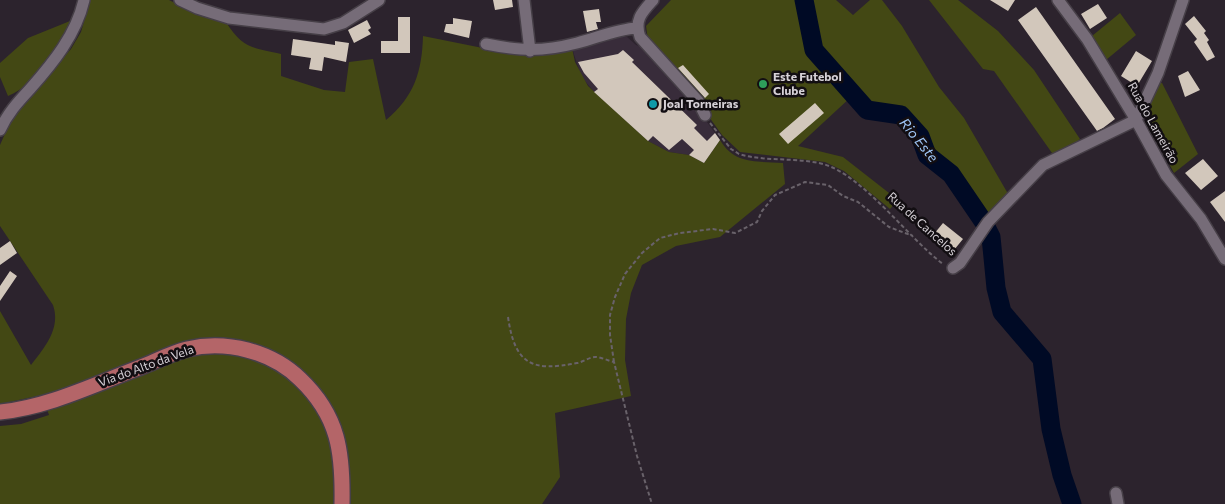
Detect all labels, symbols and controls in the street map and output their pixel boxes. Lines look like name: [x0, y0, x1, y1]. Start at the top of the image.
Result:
place label: Este Futebol Clube: [773, 69, 842, 97]
marker: Este Futebol Clube: [757, 78, 769, 90]
street label: Rua do Lameirão: [1126, 79, 1182, 166]
place label: Joal Torneiras: [663, 96, 739, 111]
marker: Joal Torneiras: [647, 98, 659, 110]
water label: Rio Este: [897, 114, 943, 166]
street label: Rua de Cancelos: [885, 189, 960, 258]
street label: Via do Alto da Vela: [96, 341, 195, 389]

